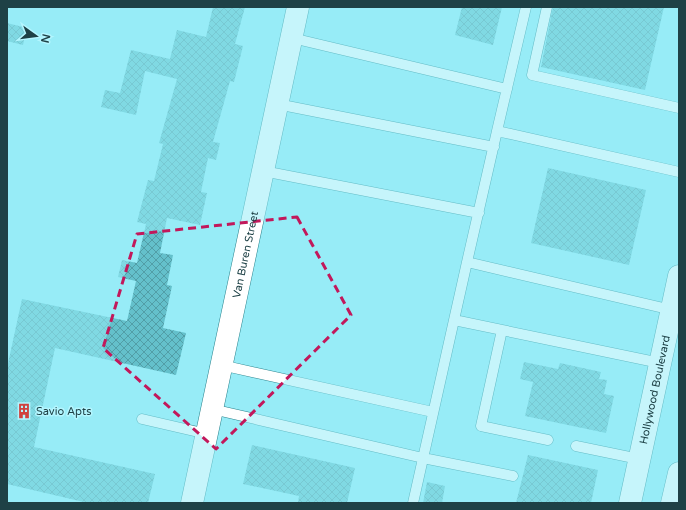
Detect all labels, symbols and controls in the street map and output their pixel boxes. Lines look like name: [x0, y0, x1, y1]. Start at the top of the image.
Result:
north arrow: [16, 16, 56, 56]
text: N: [38, 32, 53, 44]
street label: Van Buren Street: [229, 210, 261, 299]
street label: Hollywood Boulevard: [636, 334, 673, 445]
building icon: Savio Apts: [15, 402, 33, 420]
place label: Savio Apts: [36, 405, 92, 418]

